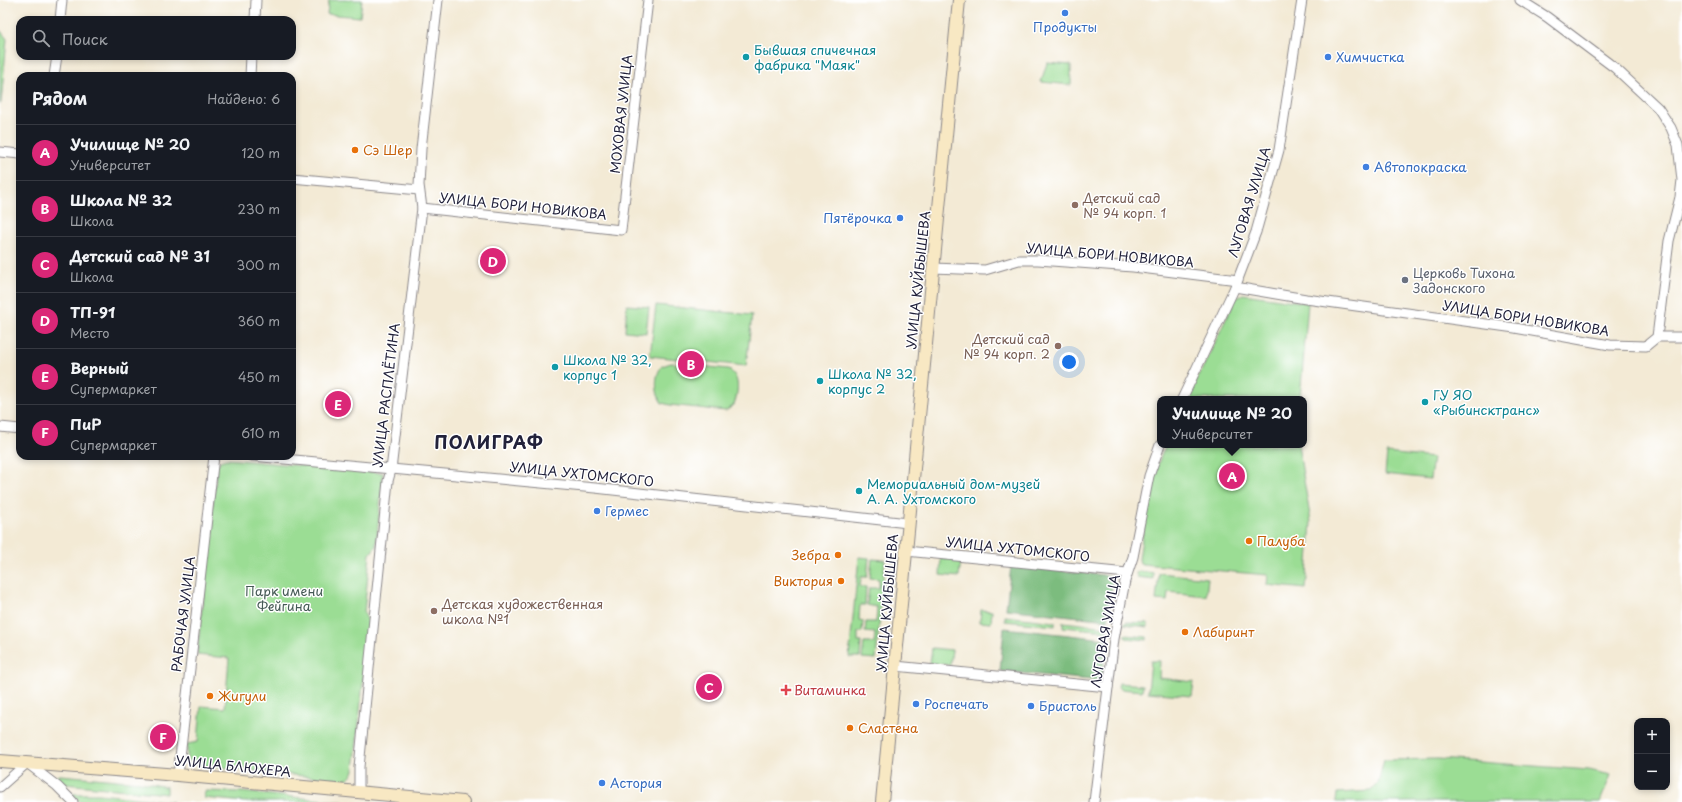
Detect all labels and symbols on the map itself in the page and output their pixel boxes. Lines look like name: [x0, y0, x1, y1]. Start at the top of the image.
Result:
marker: Продукты: [1060, 8, 1070, 18]
place label: Продукты: [1033, 17, 1097, 36]
place label: Бывшая спичечная фабрика "Маяк": [754, 40, 876, 74]
place label: Химчистка: [1336, 47, 1405, 66]
marker: Бывшая спичечная фабрика "Маяк": [741, 52, 751, 62]
marker: Химчистка: [1323, 52, 1333, 62]
street label: МОХОВАЯ УЛИЦА: [605, 53, 636, 174]
place label: Сэ Шер: [363, 140, 413, 159]
street label: ЛУГОВАЯ УЛИЦА: [1223, 144, 1274, 260]
marker: Сэ Шер: [350, 145, 360, 155]
place label: Автопокраска: [1374, 157, 1467, 176]
marker: Автопокраска: [1361, 162, 1371, 172]
street label: УЛИЦА БОРИ НОВИКОВА: [438, 187, 608, 224]
place label: Детский сад № 94 корп. 1: [1082, 188, 1166, 222]
marker: Детский сад № 94 корп. 1: [1070, 200, 1080, 210]
place label: Пятёрочка: [823, 208, 893, 227]
street label: УЛИЦА КУЙБЫШЕВА: [901, 210, 934, 350]
marker: Пятёрочка: [895, 213, 905, 223]
street label: УЛИЦА БОРИ НОВИКОВА: [1025, 238, 1195, 271]
pin: D: [480, 246, 506, 276]
place label: Церковь Тихона Задонского: [1413, 263, 1516, 297]
marker: Церковь Тихона Задонского: [1400, 275, 1410, 285]
street label: УЛИЦА БОРИ НОВИКОВА: [1441, 295, 1611, 340]
street label: УЛИЦА РАСПЛЁТИНА: [367, 322, 404, 468]
place label: Детский сад № 94 корп. 2: [963, 329, 1050, 363]
marker: Детский сад № 94 корп. 2: [1053, 341, 1063, 351]
pin: B: [678, 349, 704, 379]
place label: Школа № 32, корпус 1: [563, 350, 652, 384]
your location: [1059, 352, 1079, 372]
marker: Школа № 32, корпус 1: [550, 362, 560, 372]
place label: Школа № 32, корпус 2: [828, 364, 917, 398]
marker: Школа № 32, корпус 2: [815, 376, 825, 386]
place label: ГУ ЯО «Рыбинсктранс»: [1433, 385, 1540, 419]
pin: E: [325, 389, 351, 419]
marker: ГУ ЯО «Рыбинсктранс»: [1420, 397, 1430, 407]
district label: ПОЛИГРАФ: [434, 429, 544, 455]
street label: УЛИЦА УХТОМСКОГО: [509, 456, 655, 491]
pin: A: [1219, 461, 1245, 491]
place label: Мемориальный дом-музей А. А. Ухтомского: [867, 474, 1040, 508]
marker: Мемориальный дом-музей А. А. Ухтомского: [854, 486, 864, 496]
place label: Гермес: [605, 501, 649, 520]
marker: Гермес: [592, 506, 602, 516]
street label: УЛИЦА УХТОМСКОГО: [945, 531, 1091, 566]
place label: Палуба: [1257, 531, 1306, 550]
street label: УЛИЦА КУЙБЫШЕВА: [871, 533, 902, 673]
marker: Палуба: [1244, 536, 1254, 546]
place label: Зебра: [791, 545, 831, 564]
marker: Зебра: [833, 550, 843, 560]
street label: РАБОЧАЯ УЛИЦА: [166, 555, 199, 673]
place label: Виктория: [774, 571, 833, 590]
street label: ЛУГОВАЯ УЛИЦА: [1085, 573, 1124, 689]
marker: Виктория: [836, 576, 846, 586]
park label: Парк имени Фейгина: [245, 581, 323, 615]
place label: Детская художественная школа №1: [441, 594, 603, 628]
marker: Детская художественная школа №1: [429, 606, 439, 616]
place label: Лабиринт: [1193, 622, 1255, 641]
marker: Лабиринт: [1180, 627, 1190, 637]
pin: C: [696, 672, 722, 702]
place label: Витаминка: [794, 680, 866, 699]
marker: Витаминка: [781, 685, 791, 695]
place label: Жигули: [217, 686, 266, 705]
marker: Жигули: [205, 691, 215, 701]
place label: Роспечать: [924, 694, 989, 713]
place label: Бристоль: [1039, 696, 1097, 715]
marker: Роспечать: [911, 699, 921, 709]
marker: Бристоль: [1026, 701, 1036, 711]
place label: Сластена: [858, 718, 919, 737]
pin: F: [150, 722, 176, 752]
marker: Сластена: [845, 723, 855, 733]
street label: УЛИЦА БЛЮХЕРА: [174, 750, 292, 781]
place label: Астория: [610, 773, 662, 792]
marker: Астория: [597, 778, 607, 788]

